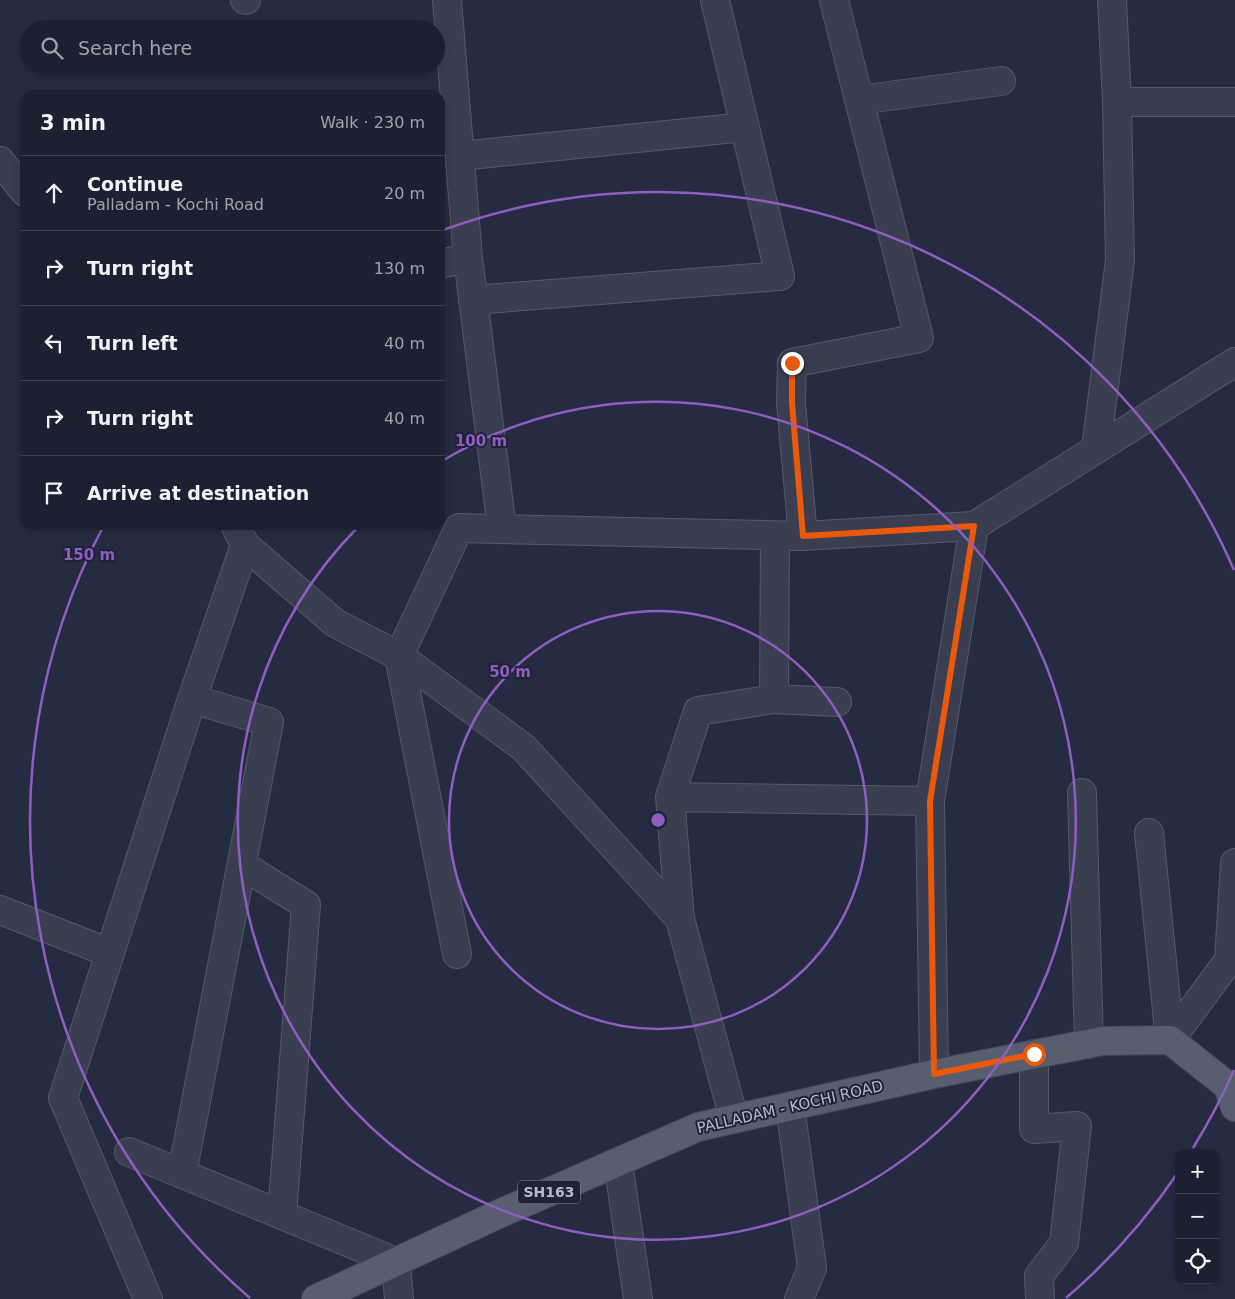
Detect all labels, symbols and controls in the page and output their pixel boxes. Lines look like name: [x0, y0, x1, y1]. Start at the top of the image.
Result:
search box: [20, 20, 445, 75]
icon: search: [38, 34, 66, 62]
text: Search here: [78, 37, 192, 59]
text: 3 min: [40, 111, 106, 135]
text: Walk · 230 m: [320, 113, 425, 132]
text: Continue: [87, 173, 183, 195]
icon: ahead: [40, 179, 68, 207]
text: 20 m: [384, 184, 425, 203]
text: Palladam - Kochi Road: [87, 195, 264, 214]
icon: right: [40, 254, 68, 282]
text: Turn right: [87, 257, 193, 279]
text: 130 m: [374, 259, 425, 278]
icon: left: [40, 329, 68, 357]
text: Turn left: [87, 332, 178, 354]
text: 40 m: [384, 334, 425, 353]
route end: [781, 352, 804, 375]
icon: right: [40, 404, 68, 432]
text: Turn right: [87, 407, 193, 429]
text: 40 m: [384, 409, 425, 428]
text: 100 m: [455, 432, 507, 450]
icon: arrive: [40, 479, 68, 507]
text: Arrive at destination: [87, 482, 309, 504]
text: 150 m: [63, 546, 115, 564]
text: 50 m: [489, 663, 531, 681]
centre of rings: [649, 811, 667, 829]
route start: [1023, 1043, 1046, 1066]
street label: PALLADAM - KOCHI ROAD: [695, 1077, 885, 1137]
map controls: [1175, 1149, 1220, 1284]
button: +: [1175, 1149, 1220, 1194]
road number: SH163: [518, 1180, 580, 1204]
button: −: [1175, 1194, 1220, 1239]
button: locate: [1175, 1239, 1220, 1284]

